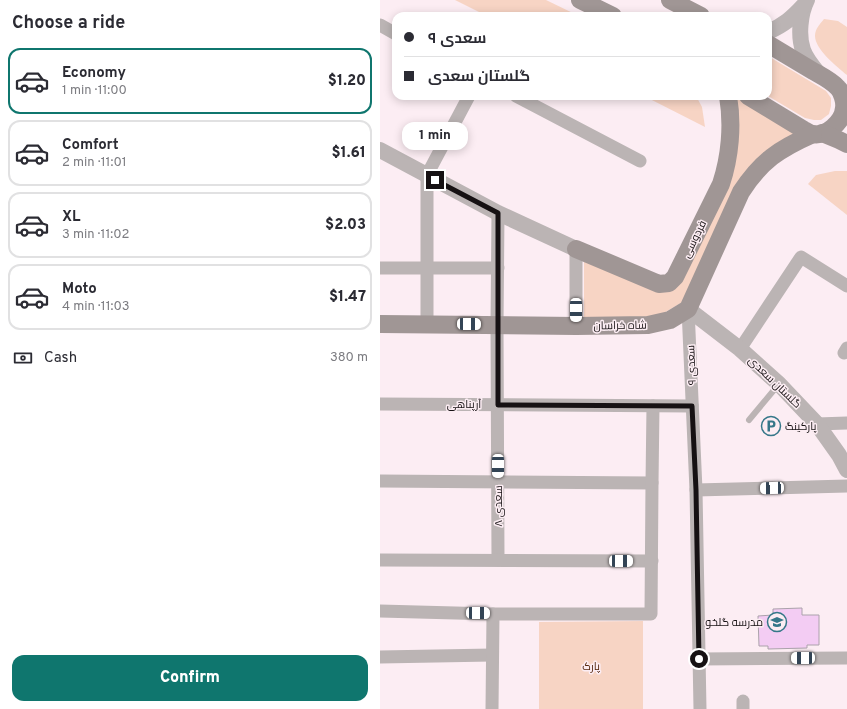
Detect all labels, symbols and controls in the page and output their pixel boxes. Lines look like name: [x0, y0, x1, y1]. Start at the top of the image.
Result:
text: Choose a ride: [12, 12, 125, 35]
text: سعدی ۹: [428, 30, 486, 49]
icon: car: [14, 63, 50, 99]
text: Economy: [62, 64, 126, 83]
text: گلستان سعدی: [428, 68, 530, 87]
text: $1.20: [328, 72, 366, 91]
text: 1 min · 11:00: [62, 83, 127, 99]
callout: 1 min: [402, 122, 468, 150]
text: 1 min: [419, 128, 451, 144]
icon: car: [14, 135, 50, 171]
text: Comfort: [62, 136, 119, 155]
text: $1.61: [331, 144, 366, 163]
text: 2 min · 11:01: [62, 155, 127, 171]
route end: [426, 171, 444, 189]
icon: car: [14, 207, 50, 243]
text: XL: [62, 208, 80, 227]
text: $2.03: [325, 216, 366, 235]
street label: فردوسی: [680, 218, 710, 261]
text: 3 min · 11:02: [62, 227, 130, 243]
icon: car: [14, 279, 50, 315]
text: Moto: [62, 280, 97, 299]
text: $1.47: [329, 288, 366, 307]
car: [570, 298, 582, 322]
text: 4 min · 11:03: [62, 299, 130, 315]
car: [457, 318, 481, 330]
street label: شاه خراسان: [593, 319, 647, 333]
street label: سعدی ۹: [684, 345, 700, 385]
icon: cash: [12, 347, 34, 369]
text: Cash: [44, 349, 77, 368]
text: 380 m: [330, 350, 368, 366]
street label: گلستان سعدی: [745, 354, 804, 412]
street label: آرپناهی: [447, 398, 481, 412]
parking icon: پارکینگ: [760, 415, 782, 437]
place label: پارکینگ: [785, 420, 816, 434]
car: [492, 454, 504, 478]
car: [760, 482, 784, 494]
street label: سعدی ۸: [492, 485, 506, 527]
car: [609, 555, 633, 567]
car: [466, 607, 490, 619]
school or university icon: مدرسه گلخو: [766, 611, 788, 633]
place label: مدرسه گلخو: [705, 616, 763, 630]
route start: [690, 650, 708, 668]
car: [791, 652, 815, 664]
button: Confirm: [12, 655, 368, 701]
park label: پارک: [582, 660, 600, 674]

